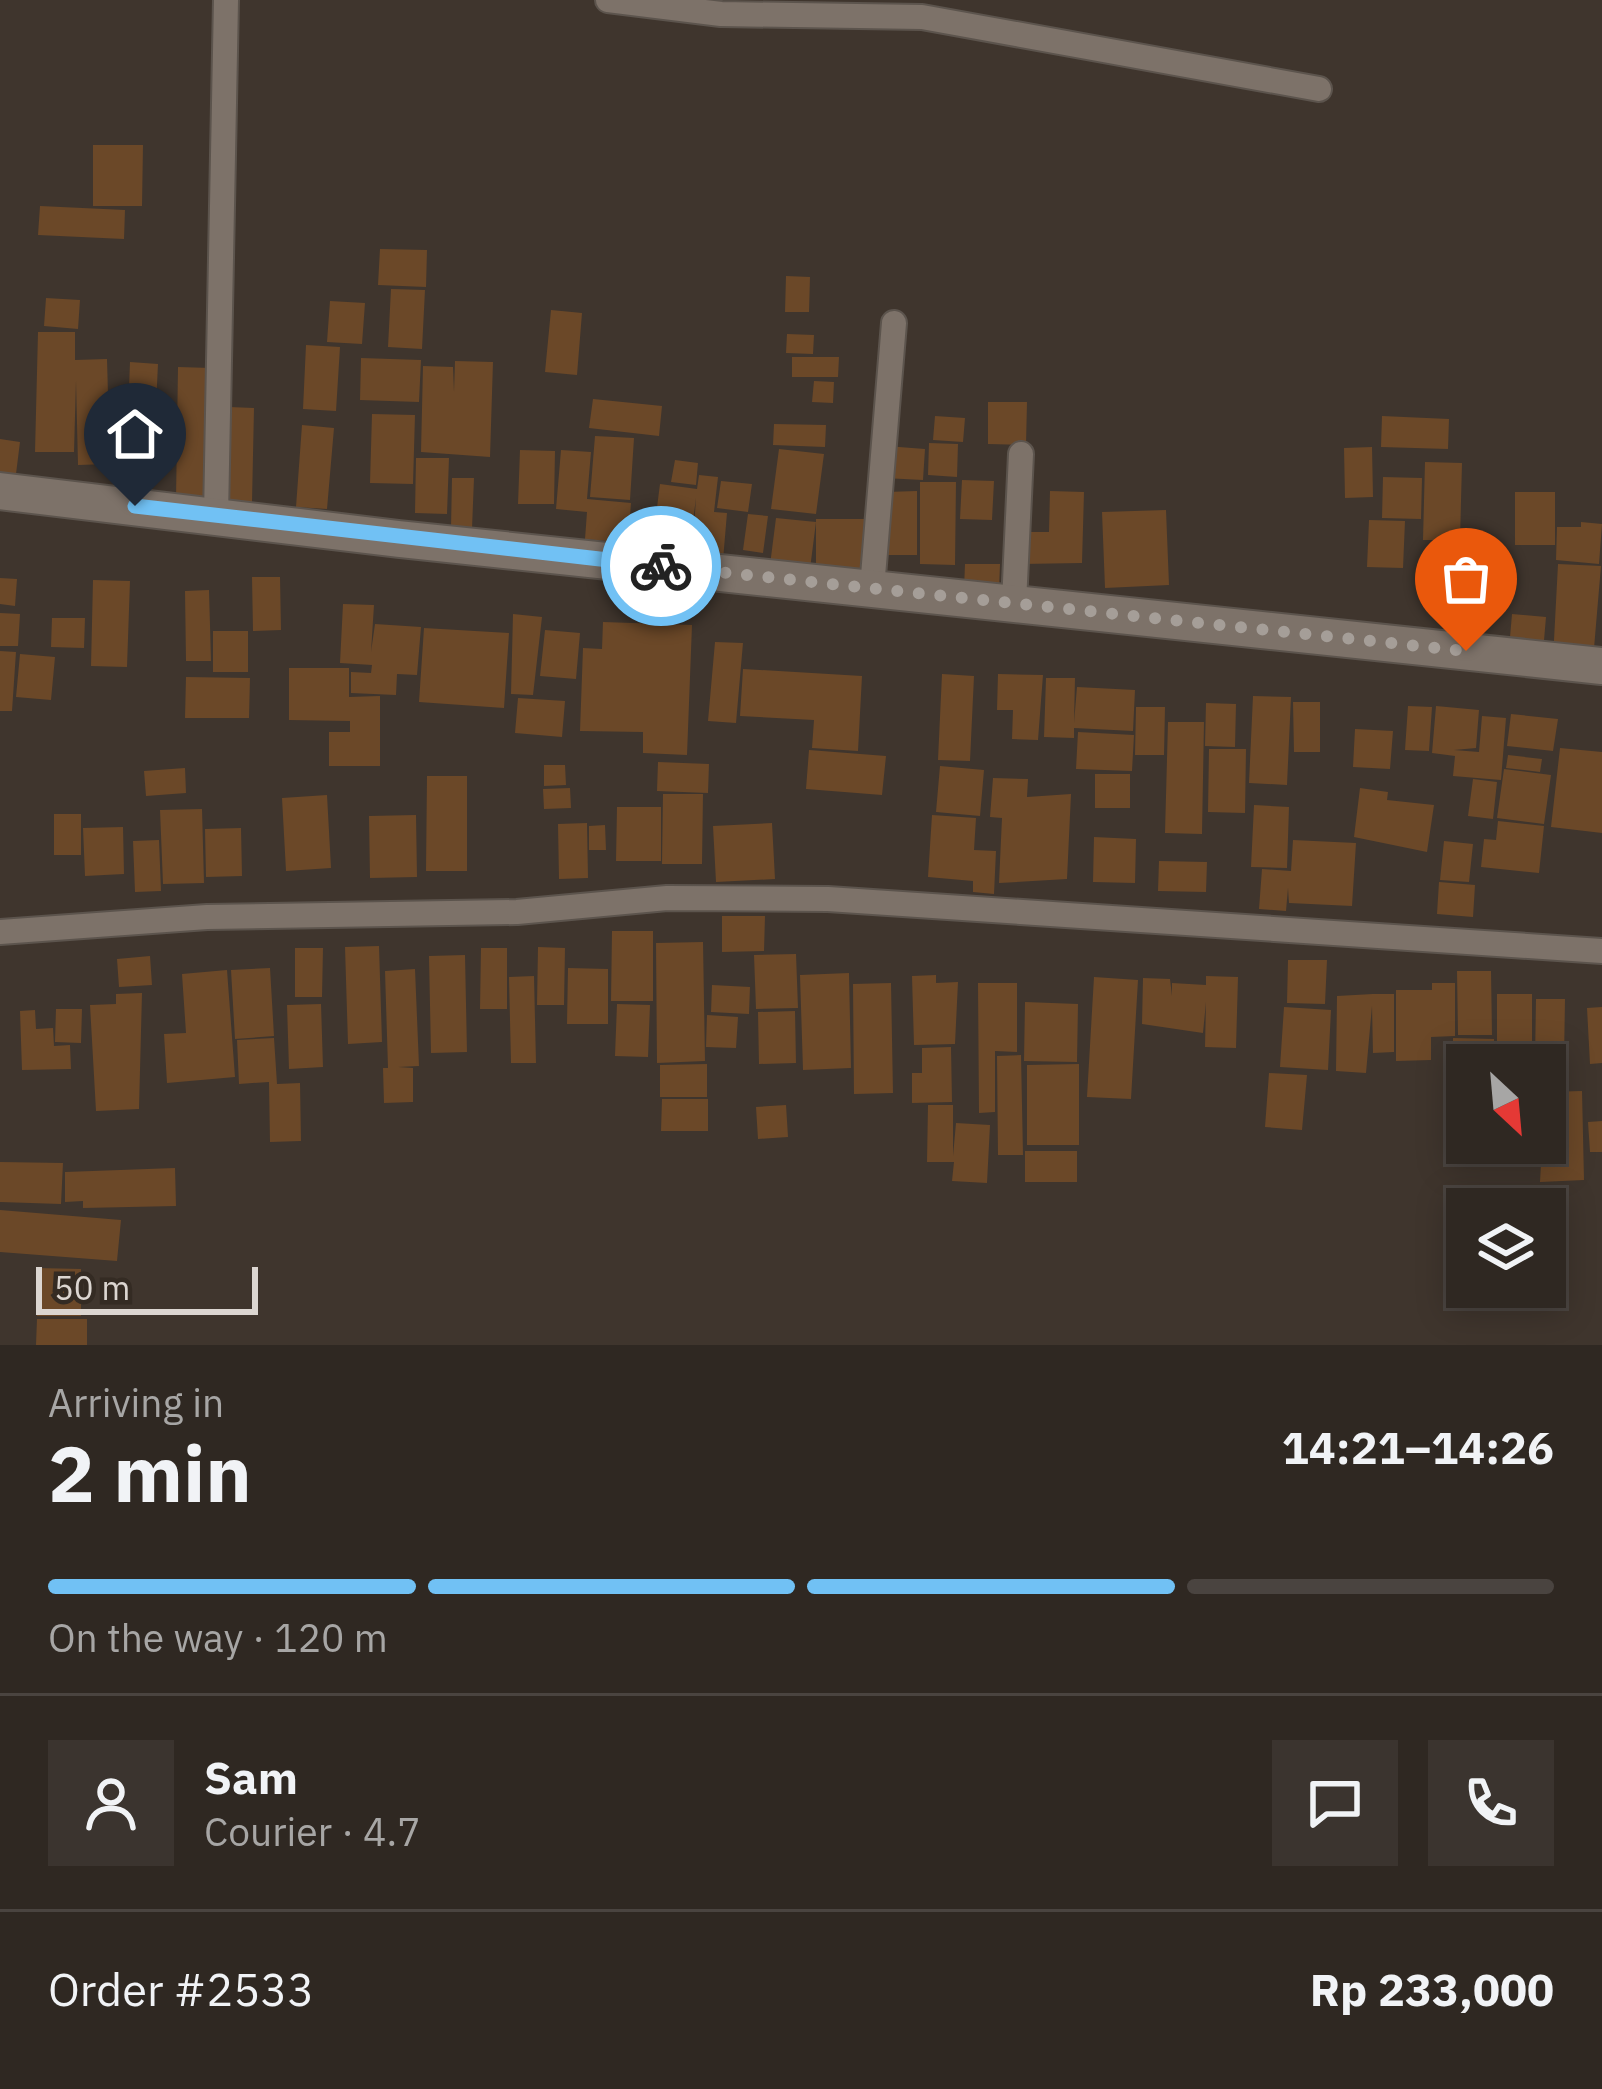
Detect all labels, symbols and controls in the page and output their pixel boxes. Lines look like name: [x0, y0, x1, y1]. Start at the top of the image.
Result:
pin: [84, 383, 186, 506]
icon: home: [102, 401, 168, 467]
courier: [601, 506, 721, 626]
pin: [1415, 528, 1517, 651]
icon: bike: [628, 533, 694, 599]
icon: bag: [1433, 546, 1499, 612]
north arrow: [1446, 1044, 1566, 1164]
map controls: [1446, 1044, 1566, 1308]
button: layers: [1446, 1188, 1566, 1308]
scale bar: [36, 1261, 258, 1314]
text: 50 m: [54, 1266, 130, 1309]
text: Arriving in: [48, 1377, 224, 1428]
text: 14:21–14:26: [1282, 1418, 1554, 1476]
text: 2 min: [48, 1422, 252, 1523]
text: On the way · 120 m: [48, 1612, 388, 1663]
button: person: [48, 1740, 174, 1866]
button: chat: [1272, 1740, 1398, 1866]
button: phone: [1428, 1740, 1554, 1866]
text: Sam: [204, 1748, 298, 1806]
text: Courier · 4.7: [204, 1806, 421, 1857]
text: Order #2533: [48, 1960, 314, 2018]
text: Rp 233,000: [1310, 1960, 1554, 2018]

